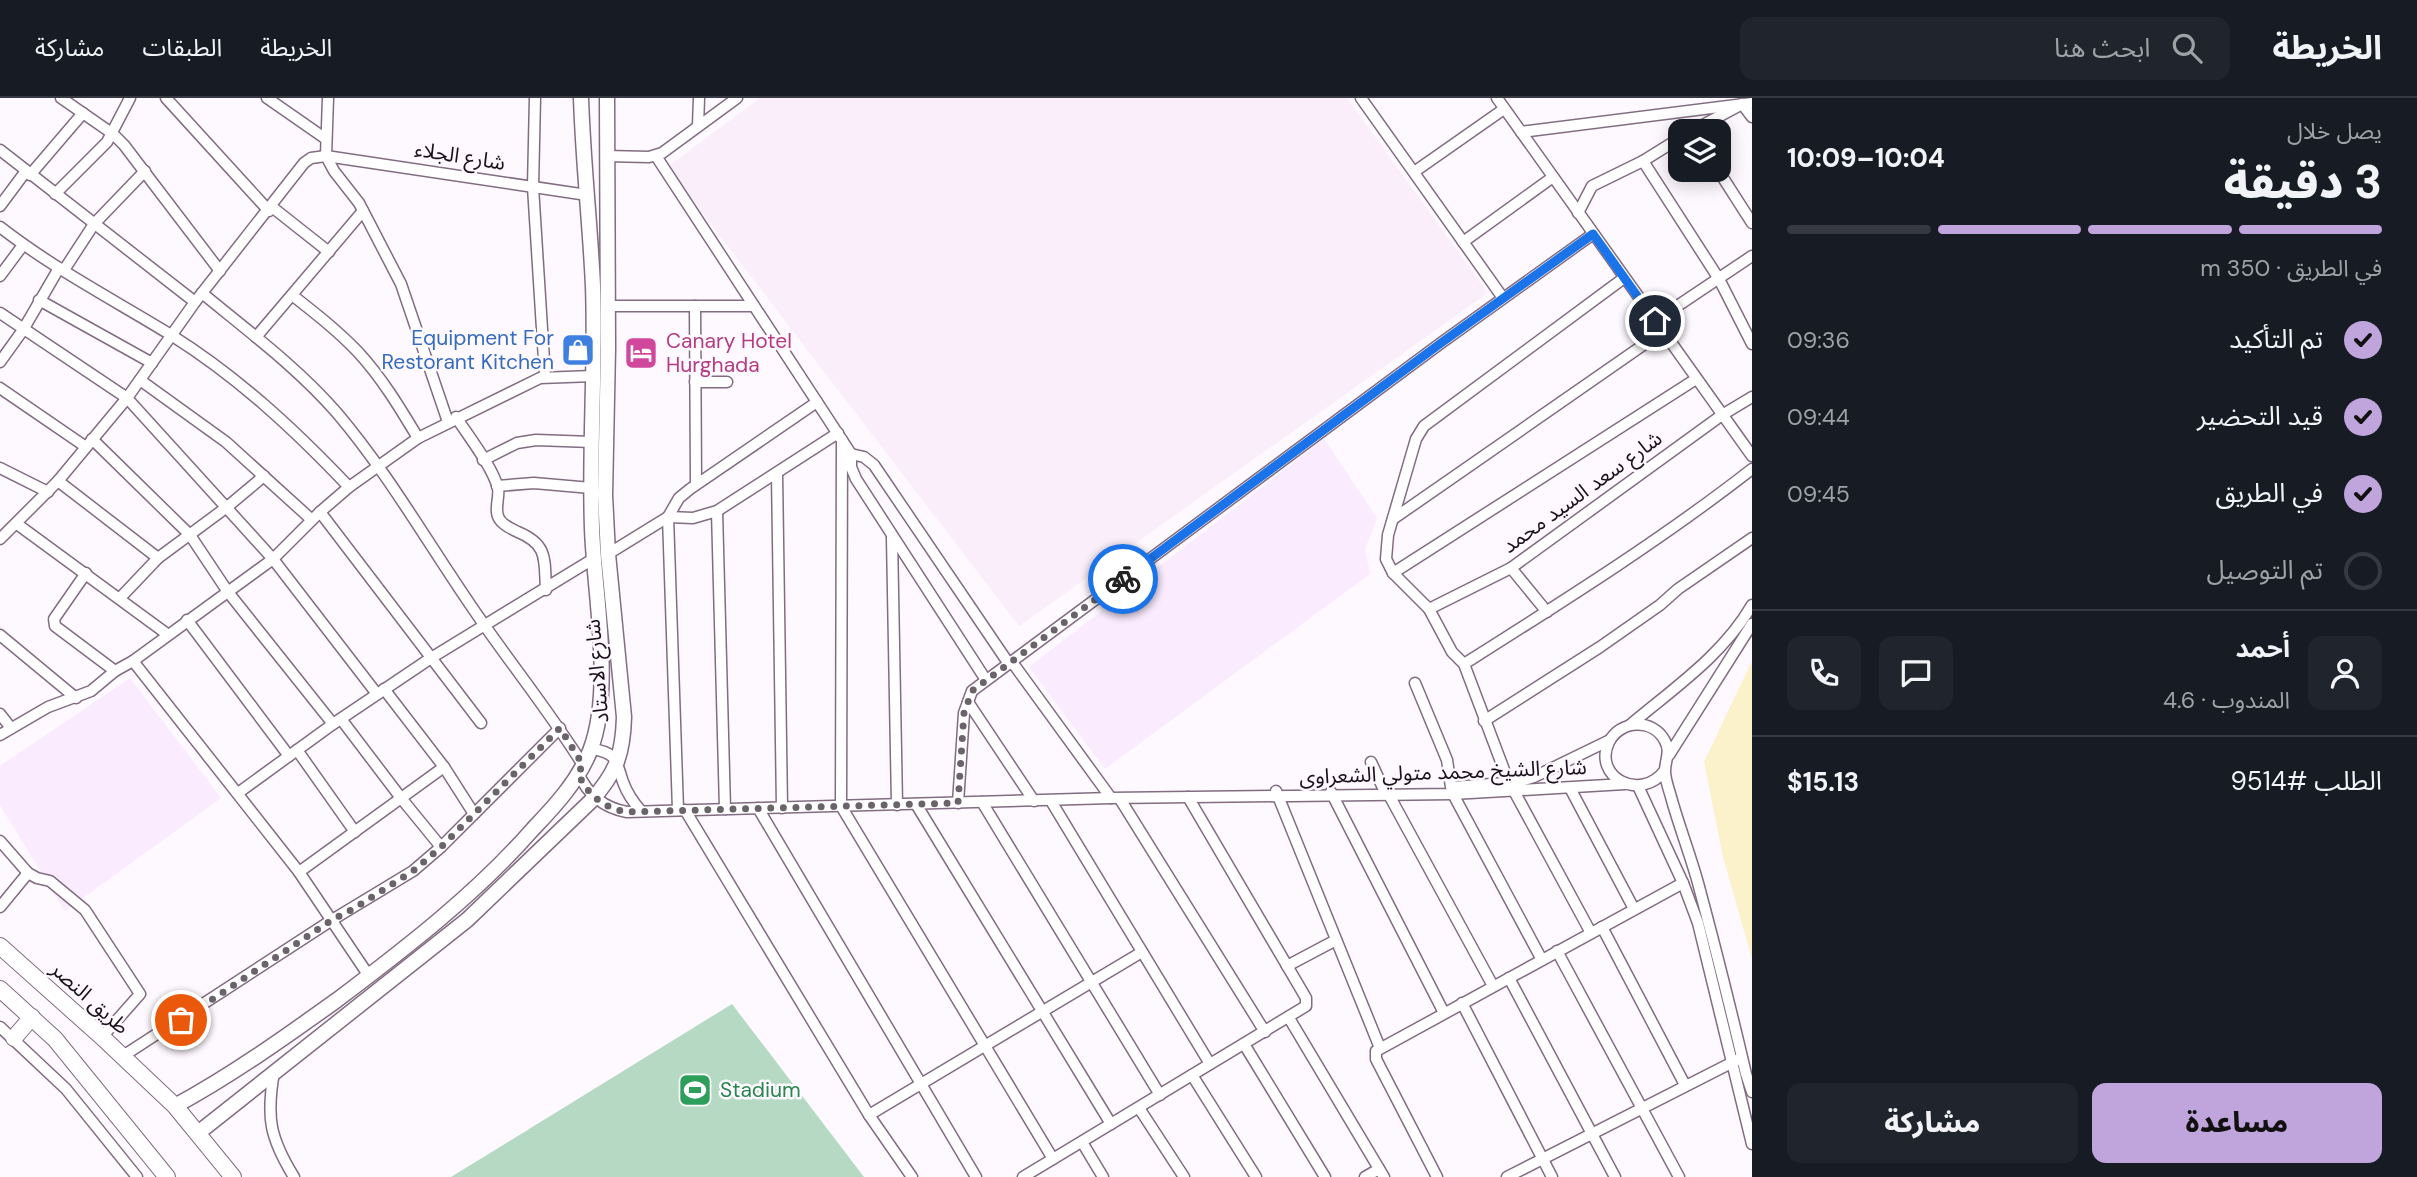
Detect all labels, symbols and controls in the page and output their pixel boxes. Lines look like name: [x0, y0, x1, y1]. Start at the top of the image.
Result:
search box: [1740, 17, 2230, 80]
text: الخريطة: [2272, 26, 2382, 69]
icon: search: [2168, 29, 2206, 67]
text: ابحث هنا: [2054, 31, 2150, 65]
text: مشاركة: [35, 32, 104, 63]
text: الطبقات: [142, 32, 222, 63]
text: الخريطة: [260, 32, 332, 63]
text: يصل خلال: [2287, 116, 2382, 146]
map controls: [1668, 119, 1731, 182]
button: layers: [1668, 119, 1731, 182]
street label: شارع الجلاء: [412, 135, 507, 178]
text: 10:04–10:09: [1787, 141, 1945, 175]
text: 3 دقيقة: [2223, 152, 2382, 212]
text: في الطريق · 350 m: [2200, 253, 2382, 283]
pin: [1625, 291, 1685, 351]
icon: home: [1636, 302, 1674, 340]
icon: check: [2344, 321, 2382, 359]
text: تم التأكيد: [2229, 322, 2323, 356]
place label: Equipment For Restorant Kitchen: [381, 324, 554, 376]
text: 09:36: [1787, 325, 1850, 355]
place label: Canary Hotel Hurghada: [666, 327, 792, 379]
shop icon: Equipment For Restorant Kitchen: [559, 331, 597, 369]
hotel icon: Canary Hotel Hurghada: [622, 334, 660, 372]
icon: check: [2344, 398, 2382, 436]
text: قيد التحضير: [2197, 399, 2323, 433]
text: 09:44: [1787, 402, 1850, 432]
street label: شارع سعد السيد محمد: [1496, 424, 1668, 560]
icon: check: [2344, 475, 2382, 513]
text: في الطريق: [2216, 476, 2323, 510]
text: 09:45: [1787, 479, 1850, 509]
courier: [1088, 544, 1158, 614]
text: تم التوصيل: [2207, 553, 2323, 587]
icon: bike: [1104, 560, 1142, 598]
street label: شارع الاستاد: [579, 618, 616, 724]
text: أحمد: [2236, 631, 2290, 665]
button: phone: [1787, 636, 1861, 710]
button: chat: [1879, 636, 1953, 710]
button: person: [2308, 636, 2382, 710]
text: المندوب · 4.6: [2163, 685, 2290, 715]
street label: شارع الشيخ محمد متولي الشعراوى: [1299, 753, 1587, 793]
text: الطلب #9514: [2230, 764, 2382, 798]
text: $15.13: [1787, 765, 1859, 799]
street label: طريق النصر: [44, 955, 135, 1041]
pin: [151, 990, 211, 1050]
icon: bag: [162, 1001, 200, 1039]
sports icon: Stadium: [676, 1071, 714, 1109]
place label: Stadium: [720, 1076, 801, 1104]
button: مشاركة: [1787, 1083, 2078, 1163]
button: مساعدة: [2092, 1083, 2382, 1163]

